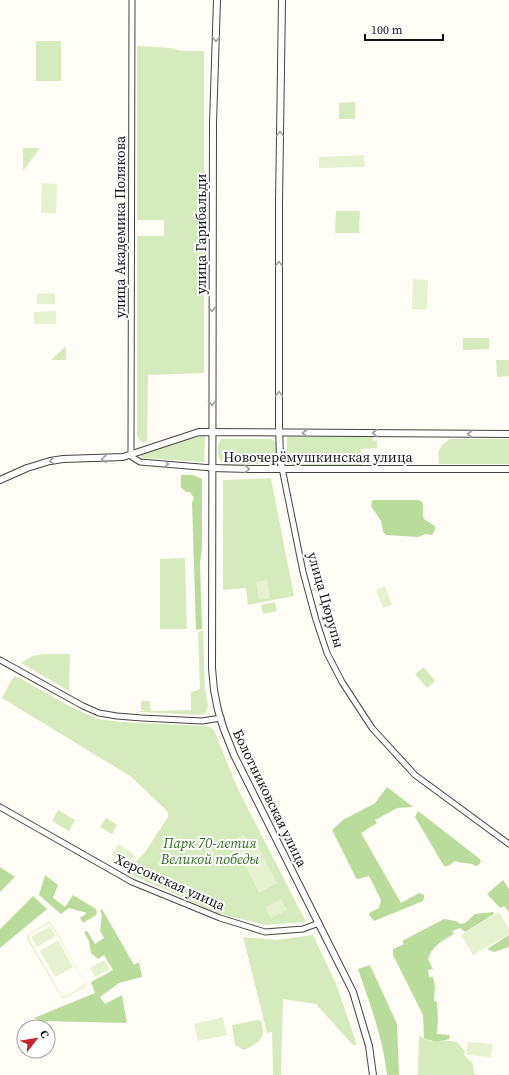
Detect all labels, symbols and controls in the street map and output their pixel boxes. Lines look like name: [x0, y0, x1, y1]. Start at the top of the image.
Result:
scale bar: [365, 16, 443, 42]
text: 100 m: [371, 22, 403, 38]
one-way arrow: [212, 36, 220, 42]
one-way arrow: [276, 131, 284, 137]
street label: улица Академика Полякова: [110, 135, 130, 318]
street label: улица Гарибальди: [191, 174, 211, 294]
one-way arrow: [275, 261, 283, 267]
one-way arrow: [208, 306, 216, 312]
one-way arrow: [275, 391, 283, 397]
one-way arrow: [208, 400, 216, 406]
one-way arrow: [302, 429, 308, 437]
one-way arrow: [372, 429, 378, 437]
one-way arrow: [467, 430, 473, 438]
street label: Новочерёмушкинская улица: [223, 447, 414, 467]
one-way arrow: [101, 455, 107, 463]
one-way arrow: [49, 456, 55, 464]
one-way arrow: [163, 460, 169, 469]
one-way arrow: [244, 465, 250, 473]
street label: улица Цюрупы: [303, 550, 349, 650]
street label: Болотниковская улица: [228, 726, 312, 871]
park label: Парк 70-летия Великой победы: [160, 833, 259, 869]
street label: Херсонская улица: [112, 849, 229, 916]
north arrow: [16, 1019, 56, 1059]
text: С: [36, 1027, 52, 1041]

